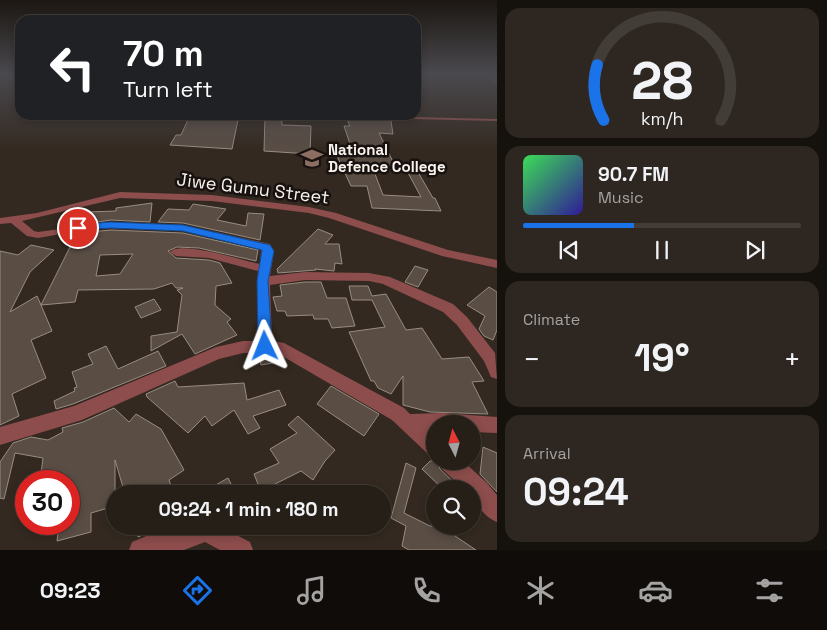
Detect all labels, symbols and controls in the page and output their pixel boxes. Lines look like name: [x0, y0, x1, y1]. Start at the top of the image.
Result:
text: 70 m: [123, 32, 204, 76]
icon: left: [40, 35, 105, 100]
text: 28: [631, 48, 693, 114]
text: Turn left: [123, 75, 213, 103]
text: km/h: [641, 107, 683, 130]
place label: National Defence College: [328, 140, 446, 176]
school or university icon: National Defence College: [299, 145, 325, 171]
text: 90.7 FM: [598, 162, 669, 187]
street label: Jiwe Gumu Street: [175, 167, 331, 209]
text: Music: [598, 187, 644, 208]
pin: [57, 207, 99, 249]
icon: arrive: [64, 214, 92, 242]
icon: previous: [555, 236, 583, 264]
icon: pause: [648, 236, 676, 264]
icon: next: [741, 236, 769, 264]
text: Climate: [523, 309, 580, 330]
position arrow: [238, 319, 290, 371]
text: 19°: [634, 334, 690, 382]
text: −: [523, 341, 540, 377]
text: +: [784, 341, 801, 377]
north arrow: [426, 415, 481, 470]
map controls: [426, 415, 481, 535]
text: Arrival: [523, 443, 571, 464]
text: 09:24: [523, 468, 629, 516]
speed limit sign: 30: [15, 470, 80, 535]
button: search: [426, 480, 481, 535]
text: 09:24 · 1 min · 180 m: [158, 497, 339, 522]
icon: directions: [180, 573, 215, 608]
icon: music: [294, 573, 329, 608]
icon: phone: [409, 573, 444, 608]
icon: climate: [523, 573, 558, 608]
icon: car: [638, 573, 673, 608]
icon: filters: [752, 573, 787, 608]
text: 09:23: [40, 576, 101, 604]

